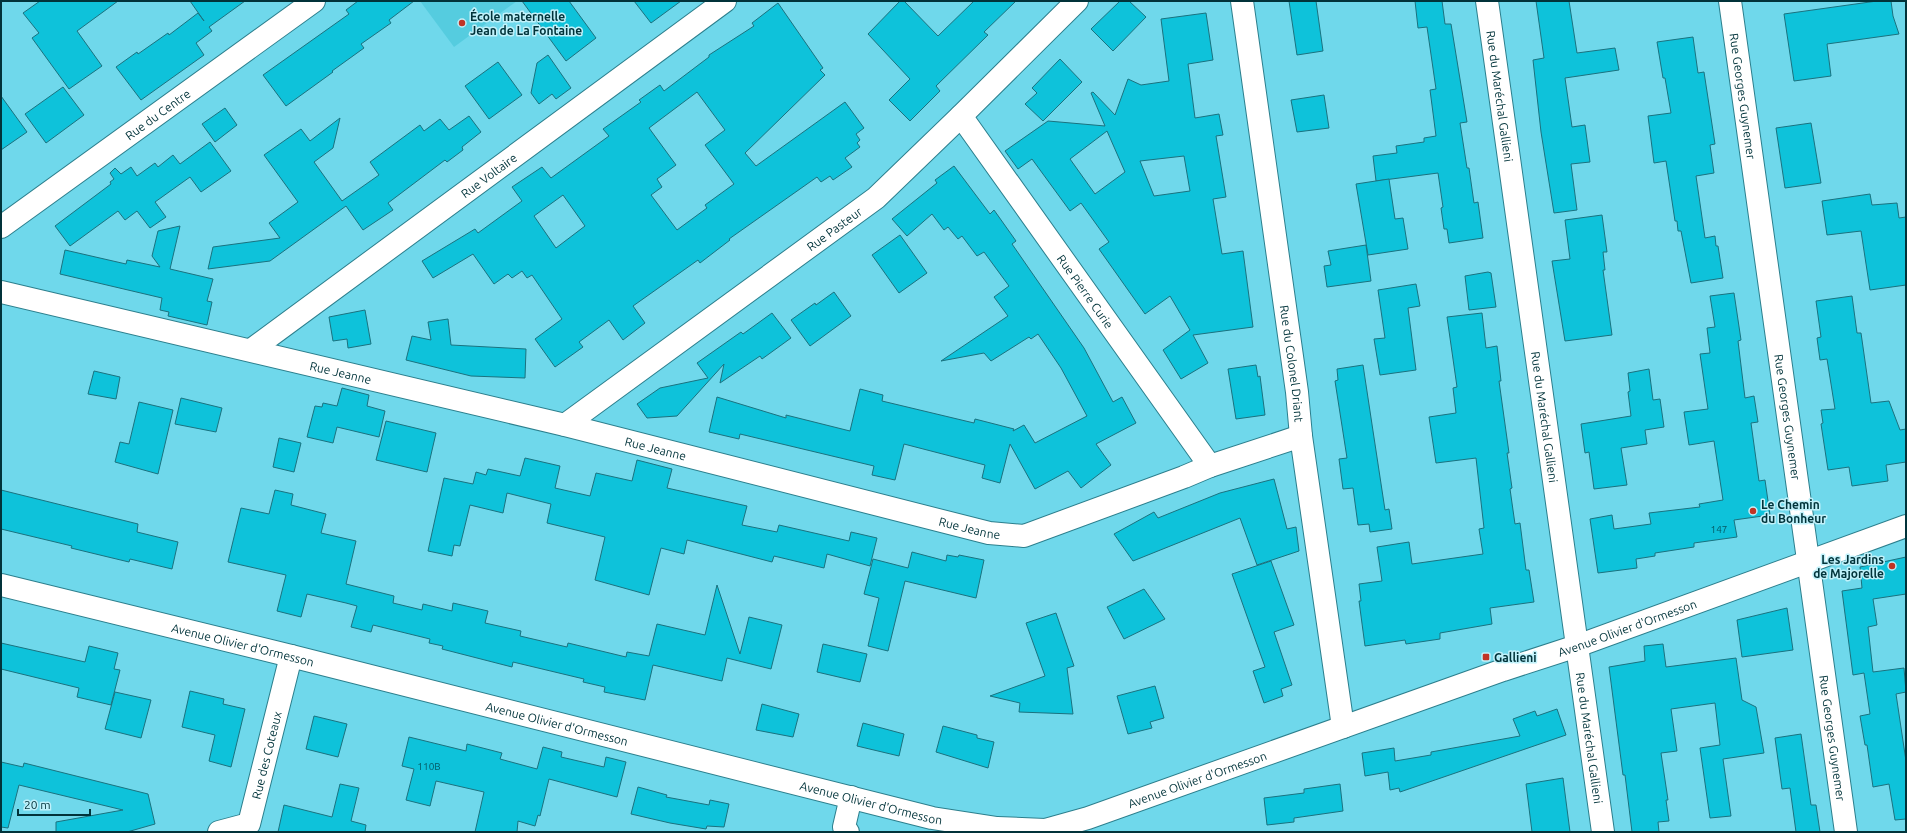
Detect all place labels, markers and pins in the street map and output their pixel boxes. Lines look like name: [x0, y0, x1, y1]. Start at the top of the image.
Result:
place label: École maternelle Jean de La Fontaine: [470, 8, 582, 37]
marker: École maternelle Jean de La Fontaine: [457, 18, 467, 28]
place label: Le Chemin du Bonheur: [1761, 498, 1826, 525]
marker: Le Chemin du Bonheur: [1748, 506, 1758, 516]
place label: Les Jardins de Majorelle: [1813, 553, 1884, 580]
marker: Les Jardins de Majorelle: [1887, 561, 1897, 571]
place label: Gallieni: [1494, 651, 1537, 664]
marker: Gallieni: [1481, 652, 1491, 662]

